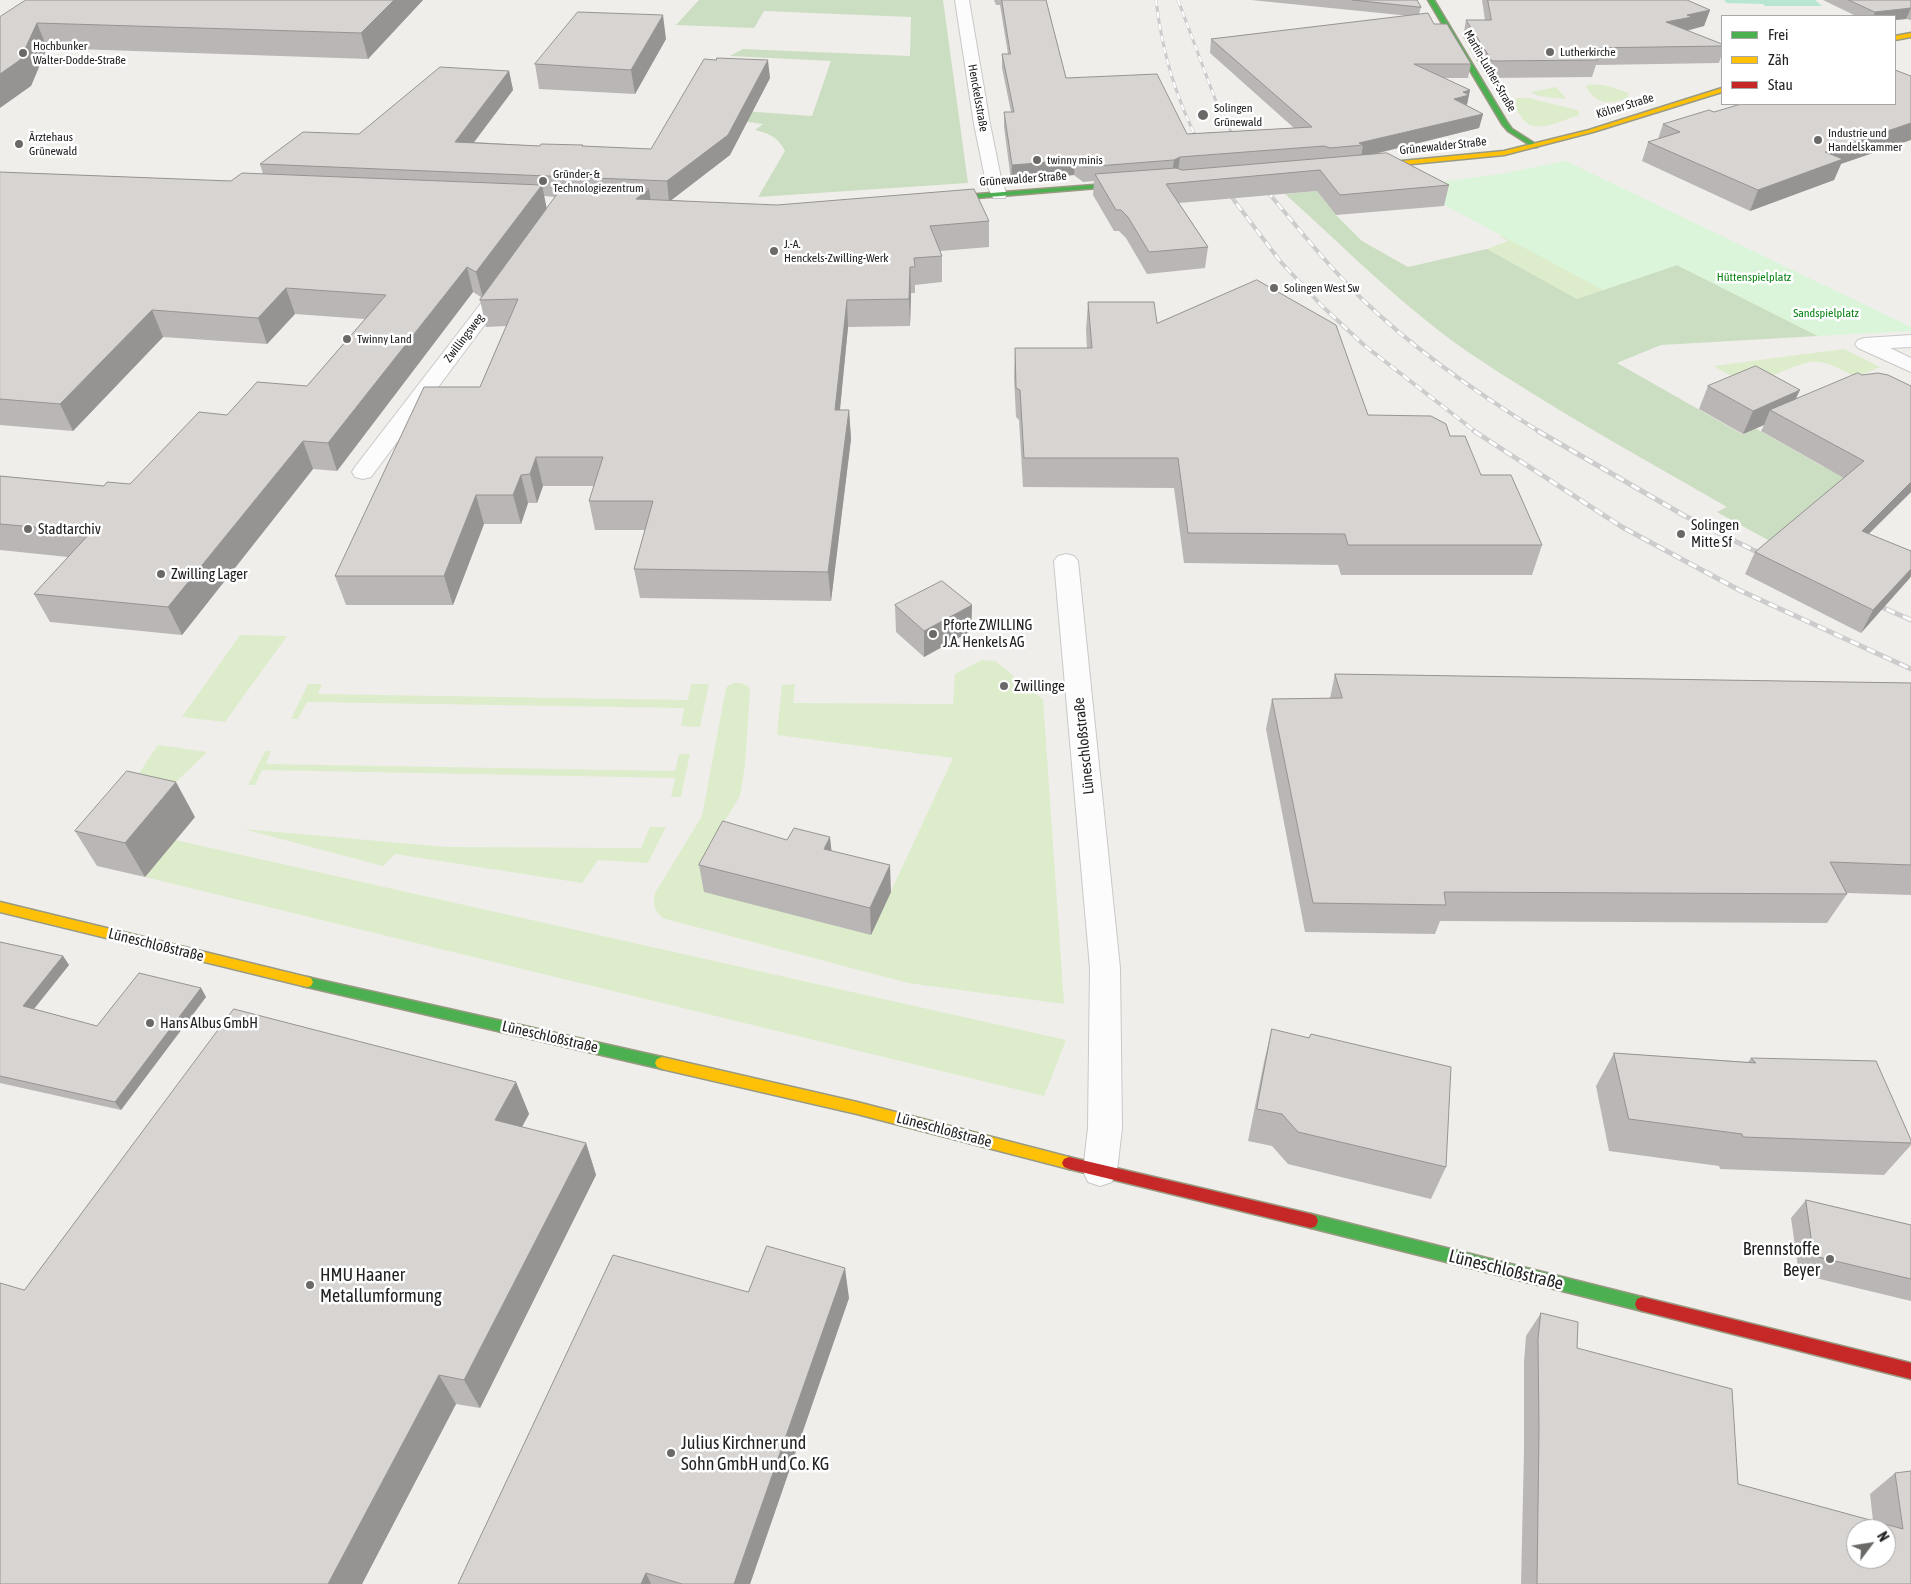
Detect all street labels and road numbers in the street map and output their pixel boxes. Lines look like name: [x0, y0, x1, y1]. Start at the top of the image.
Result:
street label: Martin-Luther-Straße: [1461, 27, 1519, 115]
street label: Henckelsstraße: [965, 63, 991, 133]
street label: Kölner Straße: [1595, 90, 1655, 122]
street label: Grünewalder Straße: [1399, 134, 1487, 158]
street label: Grünewalder Straße: [979, 169, 1067, 189]
street label: Zwillingsweg: [441, 311, 487, 365]
street label: Lüneschloßstraße: [1070, 696, 1098, 796]
street label: Lüneschloßstraße: [106, 924, 206, 966]
street label: Lüneschloßstraße: [500, 1017, 600, 1057]
street label: Lüneschloßstraße: [894, 1109, 994, 1151]
street label: Lüneschloßstraße: [1446, 1245, 1566, 1295]

